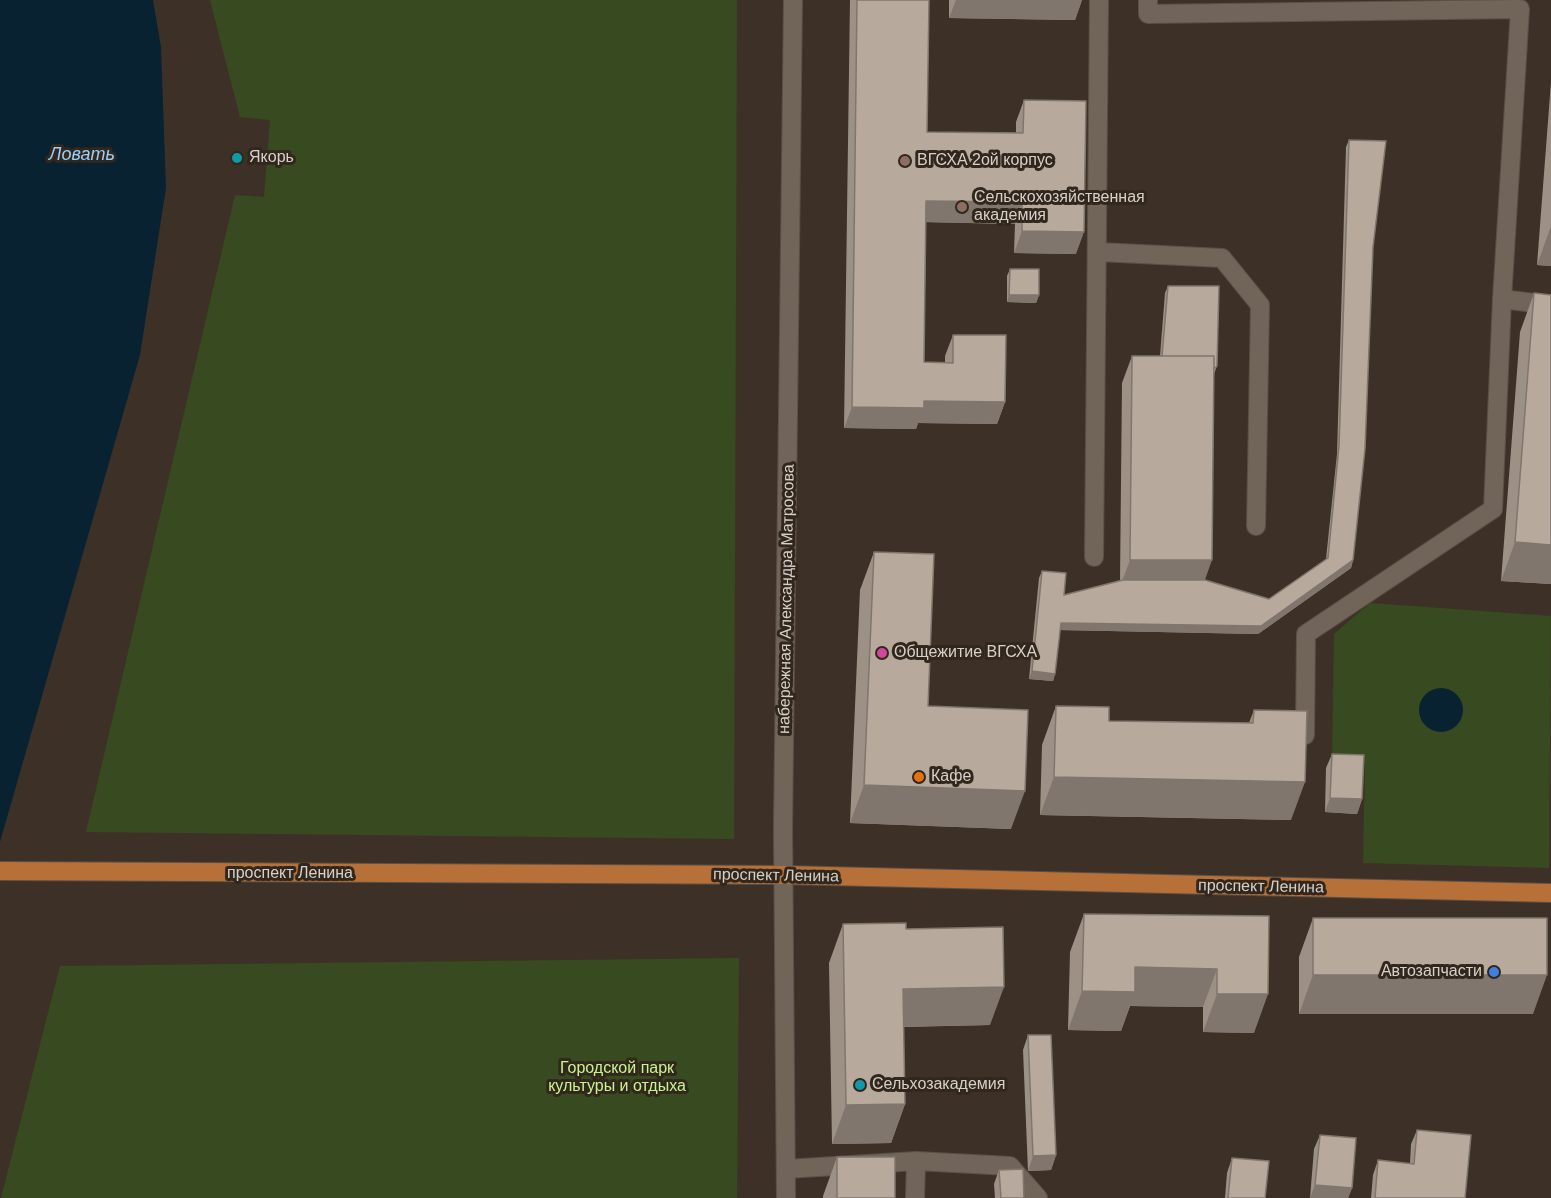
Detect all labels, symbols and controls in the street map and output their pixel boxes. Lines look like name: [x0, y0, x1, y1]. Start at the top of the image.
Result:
water label: Ловать: [49, 144, 115, 166]
place label: Якорь: [249, 148, 294, 168]
marker: Якорь: [230, 151, 244, 165]
place label: ВГСХА 2ой корпус: [917, 151, 1053, 171]
marker: ВГСХА 2ой корпус: [898, 154, 912, 168]
place label: Сельскохозяйственная академия: [974, 188, 1145, 226]
marker: Сельскохозяйственная академия: [955, 200, 969, 214]
street label: набережная Александра Матросова: [775, 464, 799, 734]
place label: Общежитие ВГСХА: [894, 643, 1037, 663]
marker: Общежитие ВГСХА: [875, 646, 889, 660]
place label: Кафе: [931, 767, 971, 787]
marker: Кафе: [912, 770, 926, 784]
street label: проспект Ленина: [227, 864, 353, 884]
street label: проспект Ленина: [713, 865, 839, 887]
street label: проспект Ленина: [1198, 876, 1324, 898]
place label: Автозапчасти: [1381, 962, 1482, 982]
marker: Автозапчасти: [1487, 965, 1501, 979]
park label: Городской парк культуры и отдыха: [548, 1059, 686, 1097]
place label: Сельхозакадемия: [872, 1075, 1005, 1095]
marker: Сельхозакадемия: [853, 1078, 867, 1092]

